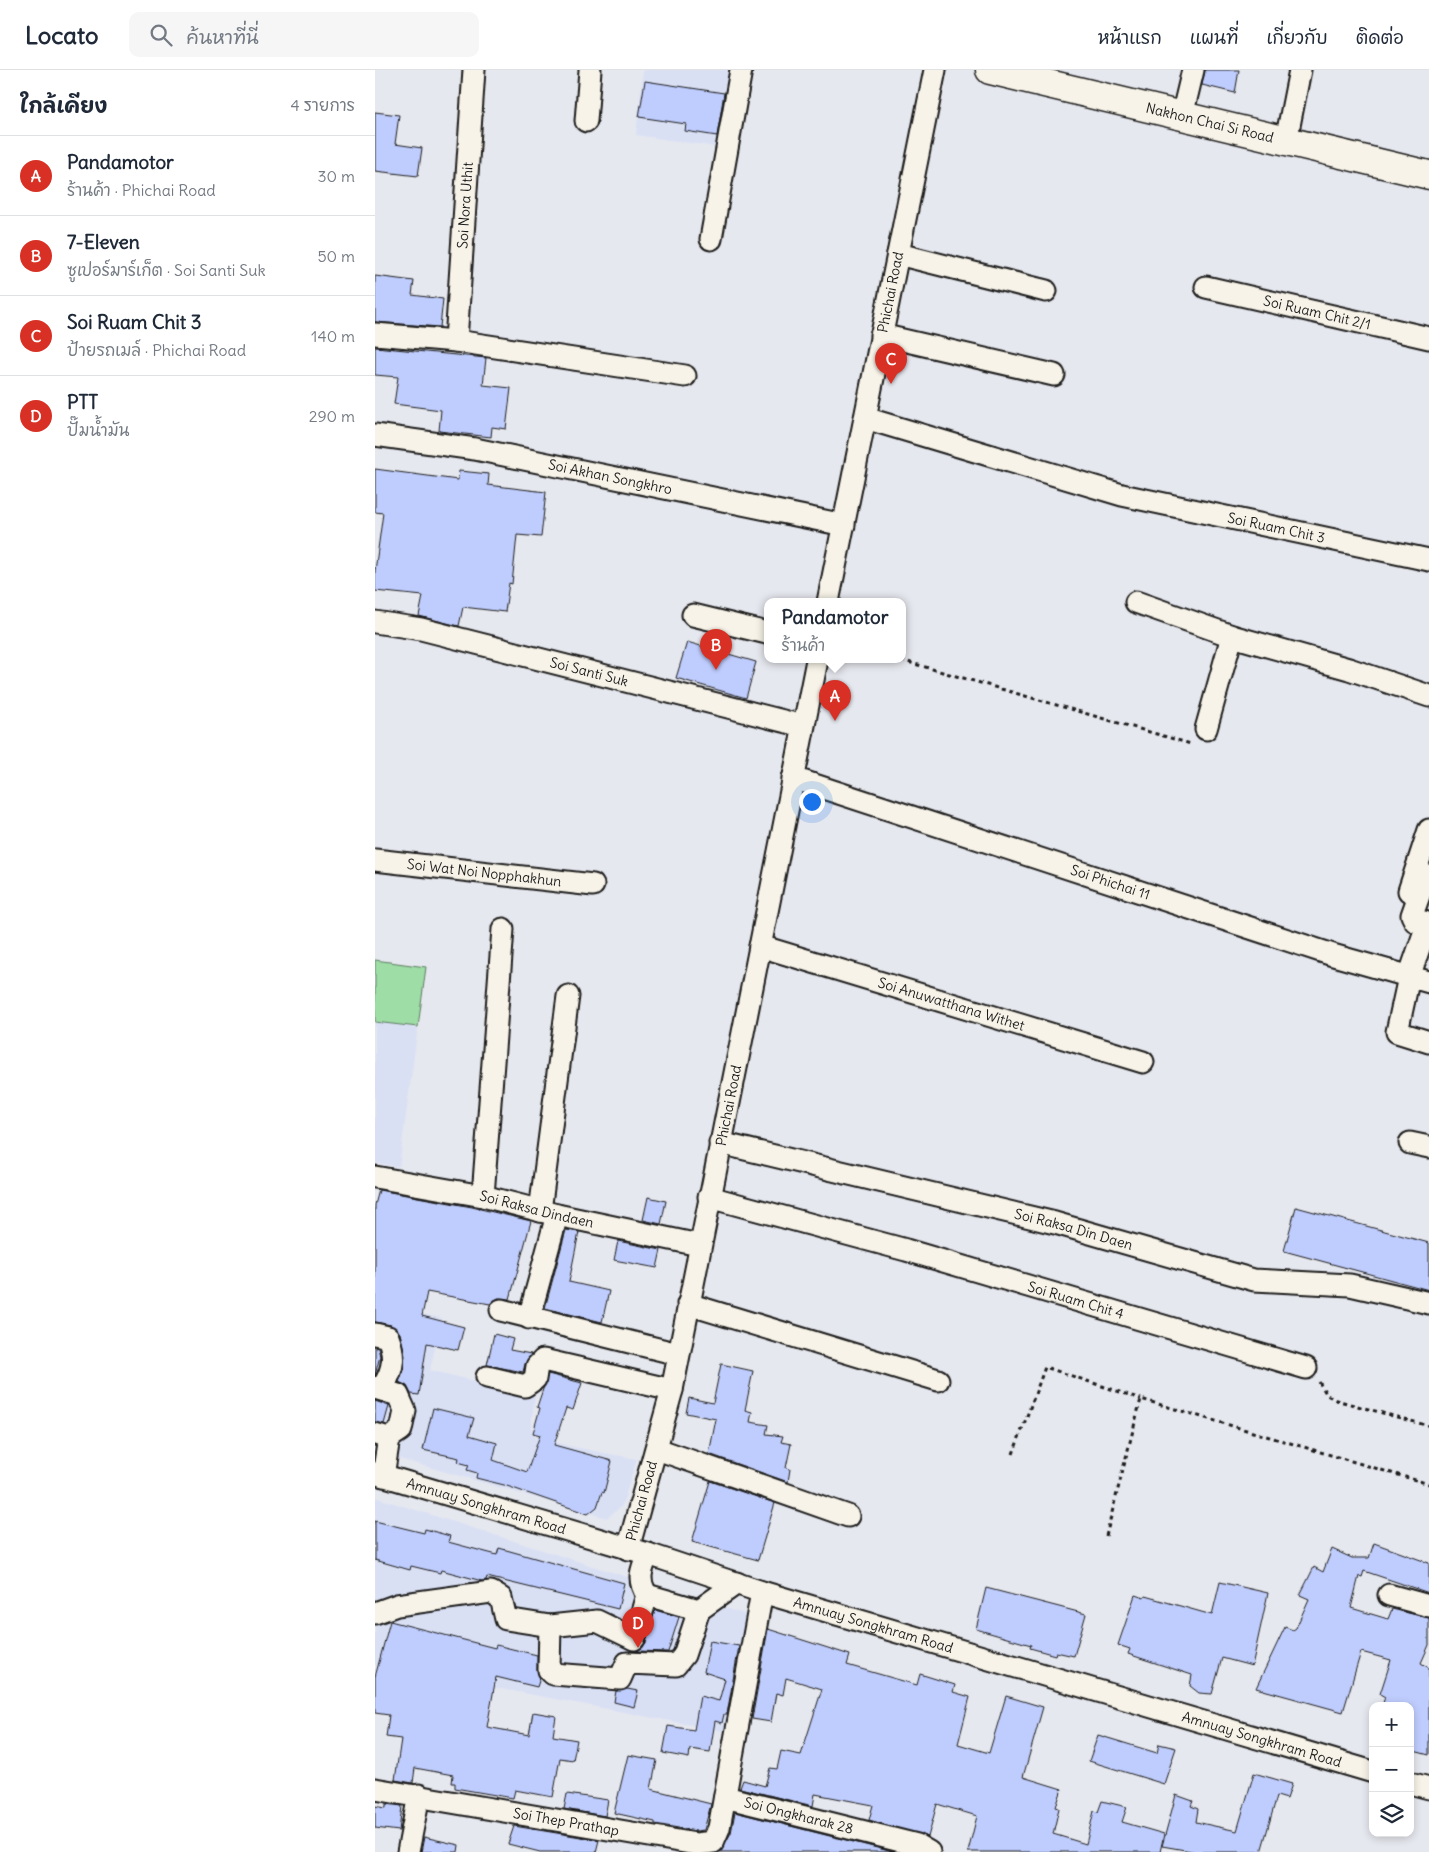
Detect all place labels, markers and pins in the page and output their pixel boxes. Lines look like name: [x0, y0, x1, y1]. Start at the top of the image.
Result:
pin: C: [875, 343, 907, 384]
pin: B: [700, 629, 732, 670]
pin: A: [819, 680, 851, 721]
pin: D: [622, 1607, 654, 1648]

